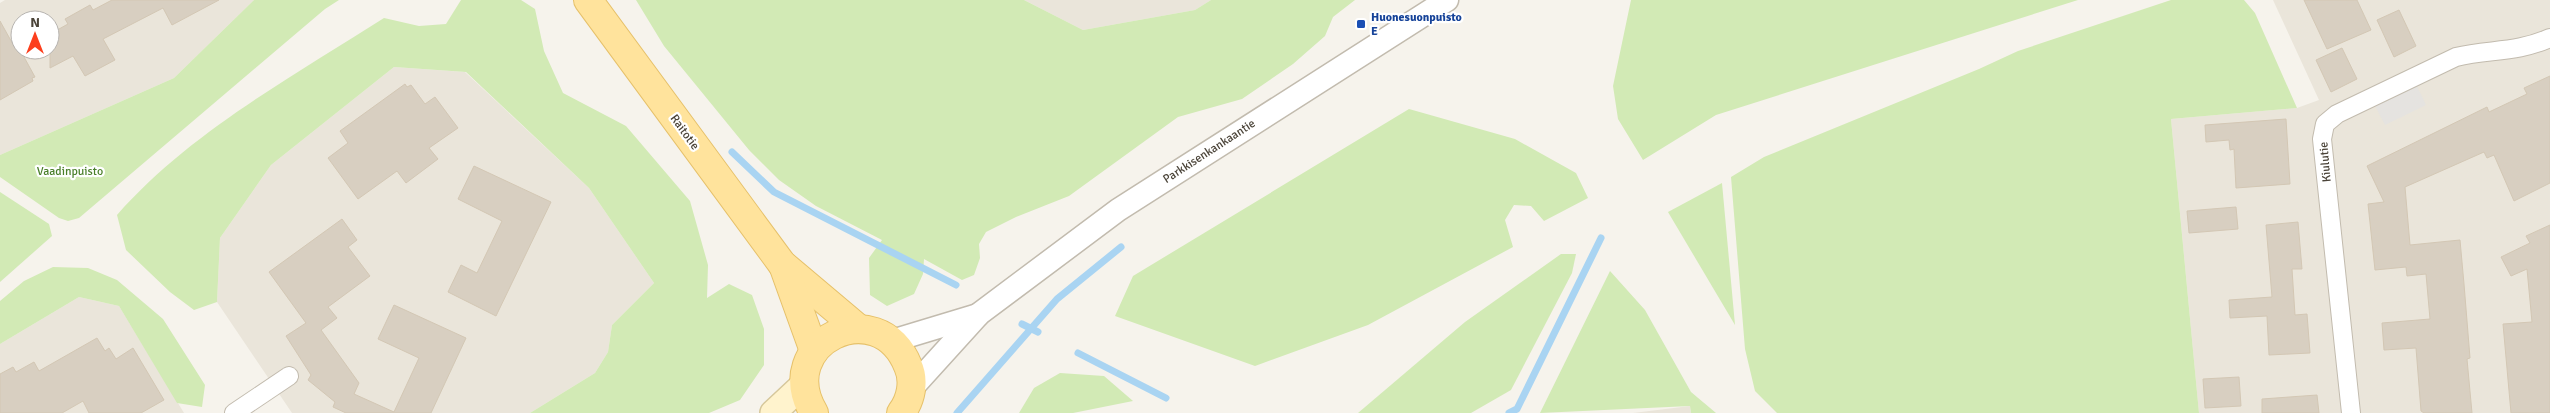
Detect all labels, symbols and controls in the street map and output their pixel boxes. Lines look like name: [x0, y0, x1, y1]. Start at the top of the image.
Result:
north arrow: [10, 10, 60, 60]
place label: Huonesuonpuisto E: [1371, 10, 1462, 39]
text: N: [30, 14, 40, 31]
marker: Huonesuonpuisto E: [1355, 18, 1367, 30]
street label: Raitotie: [667, 112, 702, 153]
street label: Parkkisenkankaantie: [1160, 116, 1258, 187]
street label: Kiulutie: [2316, 141, 2335, 183]
park label: Vaadinpuisto: [37, 164, 103, 179]

